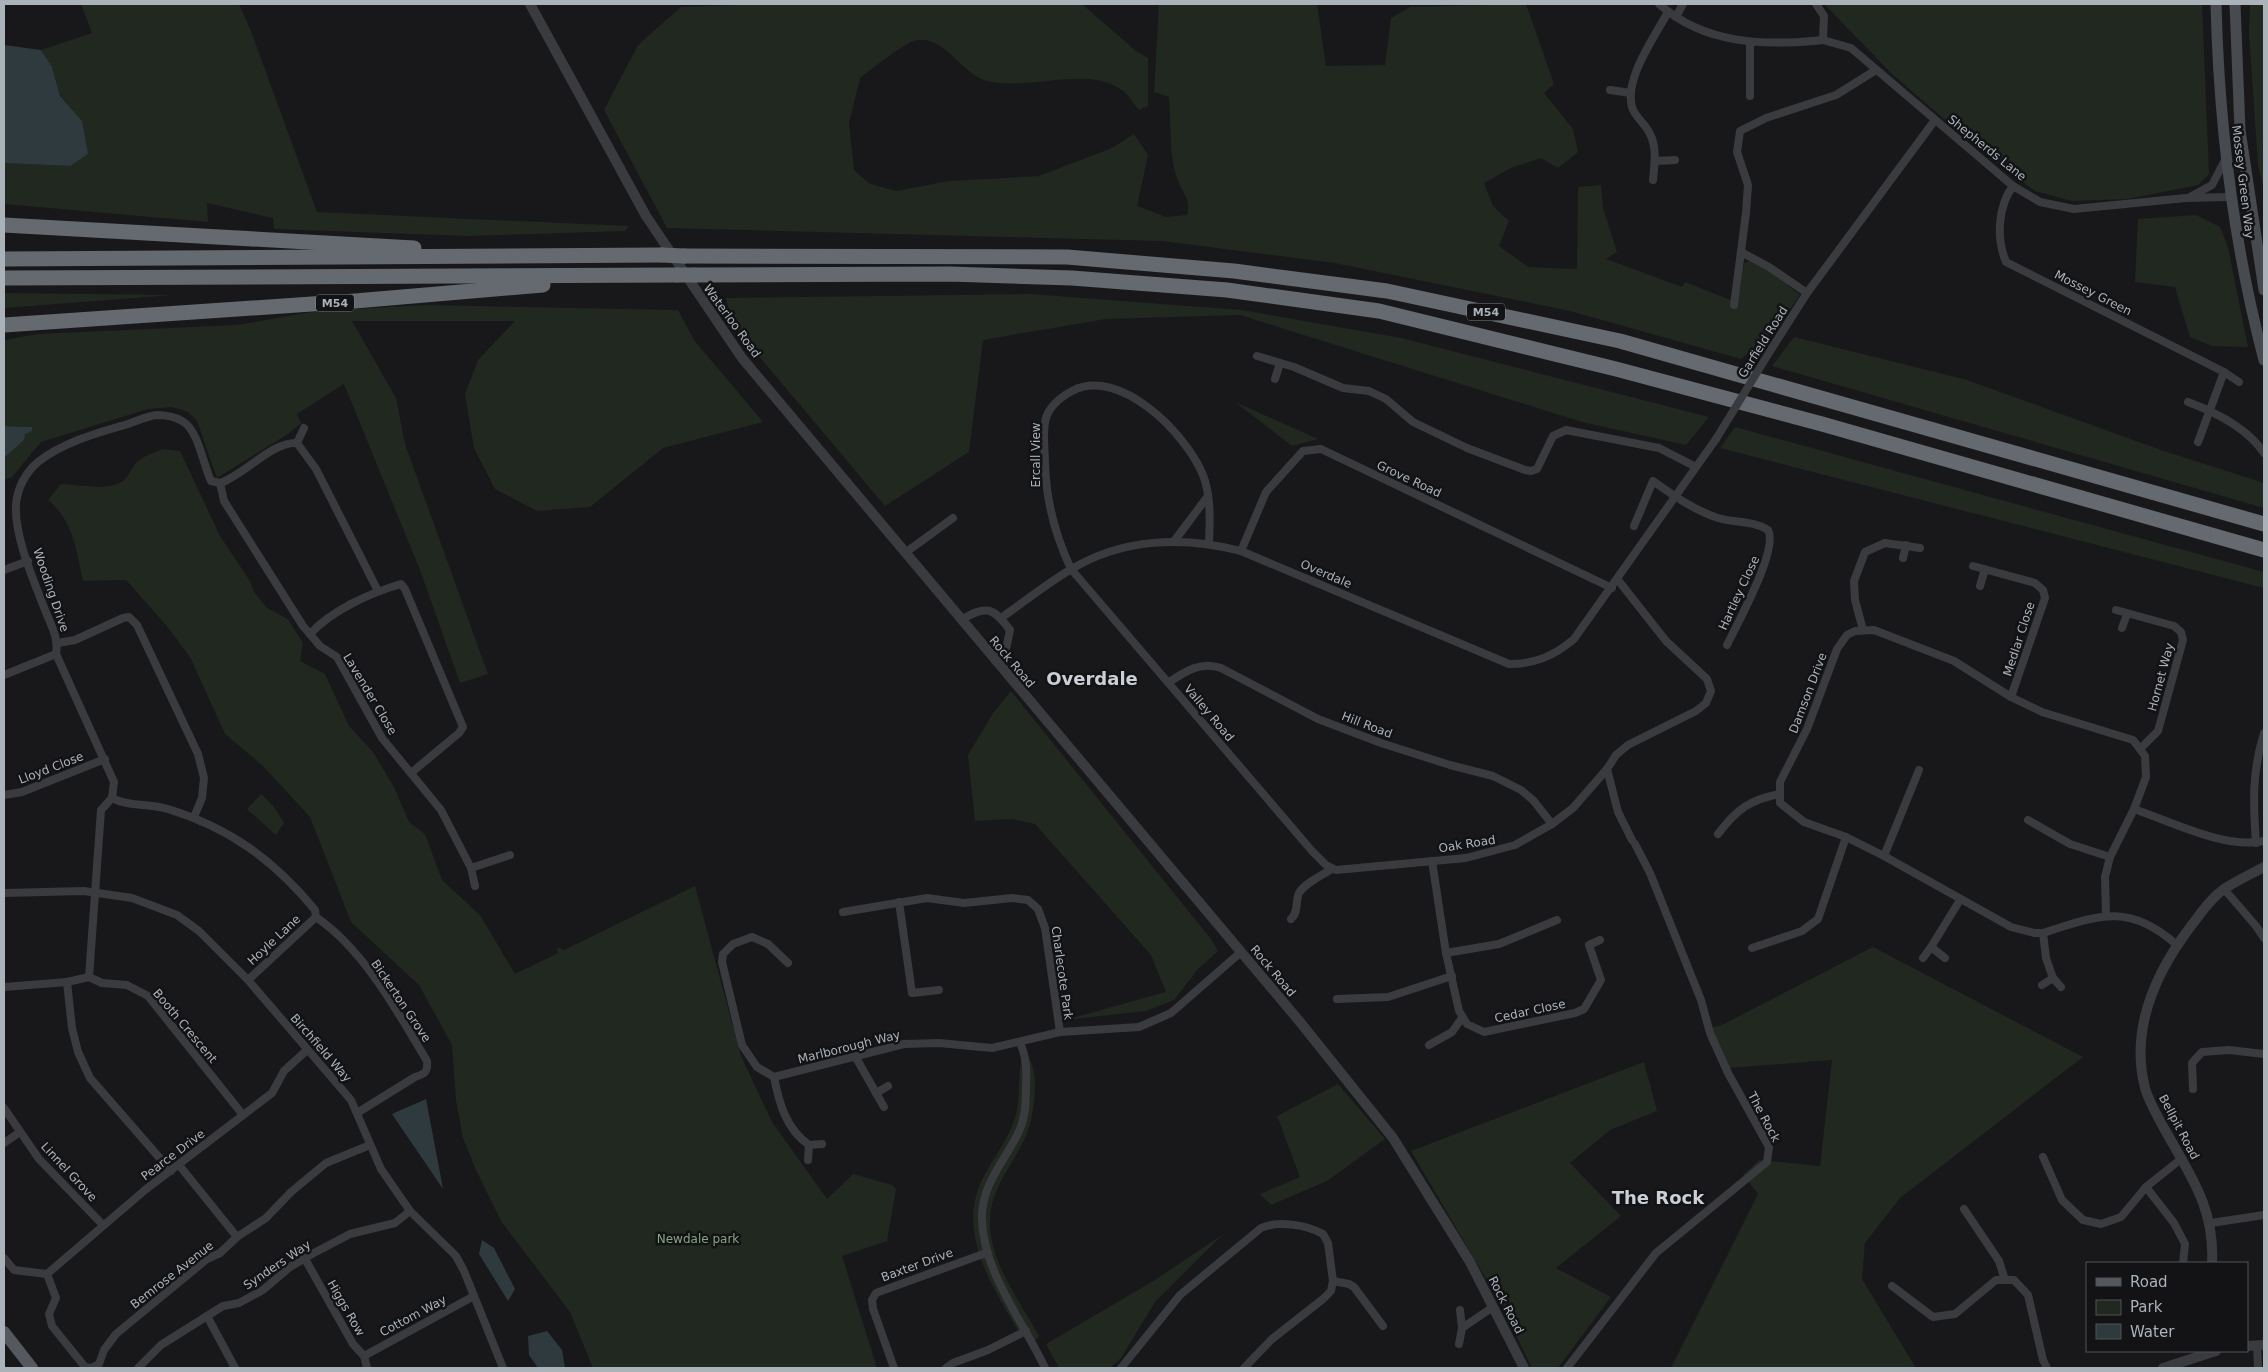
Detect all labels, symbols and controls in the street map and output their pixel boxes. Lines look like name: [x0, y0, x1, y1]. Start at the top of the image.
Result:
street label: Shepherds Lane: [1945, 112, 2029, 184]
street label: Mossey Green Way: [2229, 124, 2257, 240]
street label: Mossey Green: [2052, 268, 2134, 318]
street label: Waterloo Road: [701, 282, 763, 360]
road number: M54: [316, 294, 354, 312]
road number: M54: [1467, 304, 1505, 320]
street label: Garfield Road: [1735, 304, 1791, 380]
street label: Ercall View: [1029, 422, 1043, 488]
street label: Grove Road: [1374, 458, 1444, 500]
street label: Wooding Drive: [30, 546, 72, 634]
street label: Hartley Close: [1716, 554, 1762, 632]
street label: Overdale: [1298, 557, 1354, 591]
street label: Medlar Close: [2000, 600, 2038, 678]
street label: Rock Road: [987, 634, 1037, 690]
street label: Hornet Way: [2145, 641, 2177, 713]
street label: Lavender Close: [340, 651, 400, 737]
street label: Damson Drive: [1786, 651, 1830, 735]
district label: Overdale: [1046, 668, 1138, 689]
street label: Valley Road: [1181, 682, 1237, 744]
street label: Hill Road: [1340, 709, 1394, 741]
street label: Lloyd Close: [16, 749, 86, 787]
street label: Oak Road: [1437, 833, 1497, 855]
street label: Hoyle Lane: [245, 912, 303, 968]
street label: Charlecote Park: [1048, 925, 1076, 1021]
street label: Rock Road: [1248, 943, 1298, 999]
street label: Bickerton Grove: [368, 957, 434, 1045]
street label: Booth Crescent: [150, 986, 220, 1066]
street label: Cedar Close: [1493, 997, 1567, 1025]
street label: Birchfield Way: [288, 1011, 354, 1085]
street label: Marlborough Way: [796, 1027, 902, 1067]
street label: The Rock: [1744, 1089, 1783, 1145]
street label: Bellpit Road: [2156, 1092, 2202, 1162]
street label: Pearce Drive: [138, 1127, 208, 1183]
street label: Linnel Grove: [38, 1140, 100, 1204]
district label: The Rock: [1612, 1187, 1705, 1208]
park label: Newdale park: [657, 1232, 739, 1246]
street label: Synders Way: [241, 1237, 313, 1293]
street label: Bemrose Avenue: [128, 1238, 216, 1312]
street label: Baxter Drive: [879, 1246, 955, 1284]
legend: [2086, 1262, 2248, 1352]
text: Road: [2130, 1273, 2168, 1291]
street label: Rock Road: [1486, 1274, 1526, 1336]
street label: Higgs Row: [324, 1277, 368, 1339]
street label: Cottom Way: [377, 1293, 449, 1339]
text: Park: [2130, 1298, 2163, 1316]
text: Water: [2130, 1323, 2175, 1341]

